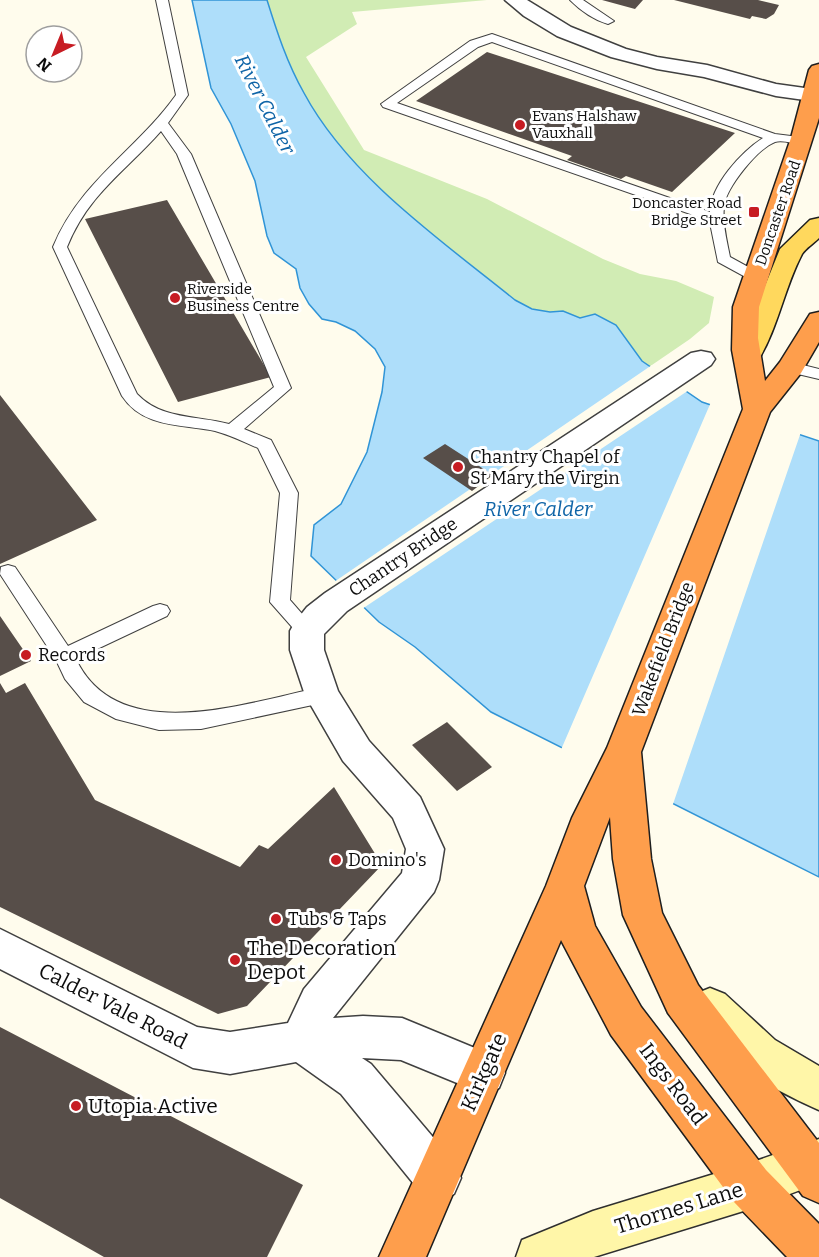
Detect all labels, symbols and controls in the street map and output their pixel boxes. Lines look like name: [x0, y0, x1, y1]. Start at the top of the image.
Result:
north arrow: [24, 24, 84, 84]
water label: River Calder: [230, 50, 301, 159]
text: N: [33, 53, 55, 76]
place label: Evans Halshaw Vauxhall: [532, 107, 638, 142]
marker: Evans Halshaw Vauxhall: [513, 118, 527, 132]
street label: Doncaster Road: [752, 158, 804, 268]
place label: Doncaster Road Bridge Street: [632, 194, 743, 229]
marker: Doncaster Road Bridge Street: [747, 205, 761, 219]
place label: Riverside Business Centre: [187, 280, 299, 315]
marker: Riverside Business Centre: [168, 291, 182, 305]
place label: Chantry Chapel of St Mary the Virgin: [470, 446, 621, 489]
marker: Chantry Chapel of St Mary the Virgin: [451, 460, 465, 474]
water label: River Calder: [484, 497, 593, 521]
street label: Chantry Bridge: [345, 513, 461, 601]
street label: Wakefield Bridge: [627, 579, 699, 719]
place label: Records: [38, 644, 105, 666]
marker: Records: [19, 648, 33, 662]
place label: Domino's: [348, 849, 427, 871]
marker: Domino's: [329, 853, 343, 867]
place label: Tubs & Taps: [288, 908, 387, 930]
marker: Tubs & Taps: [269, 912, 283, 926]
place label: The Decoration Depot: [247, 935, 396, 985]
marker: The Decoration Depot: [228, 953, 242, 967]
street label: Calder Vale Road: [34, 957, 192, 1055]
street label: Kirkgate: [455, 1029, 513, 1115]
street label: Ings Road: [634, 1038, 712, 1130]
place label: Utopia Active: [88, 1093, 218, 1119]
marker: Utopia Active: [69, 1099, 83, 1113]
street label: Thornes Lane: [612, 1176, 746, 1240]

